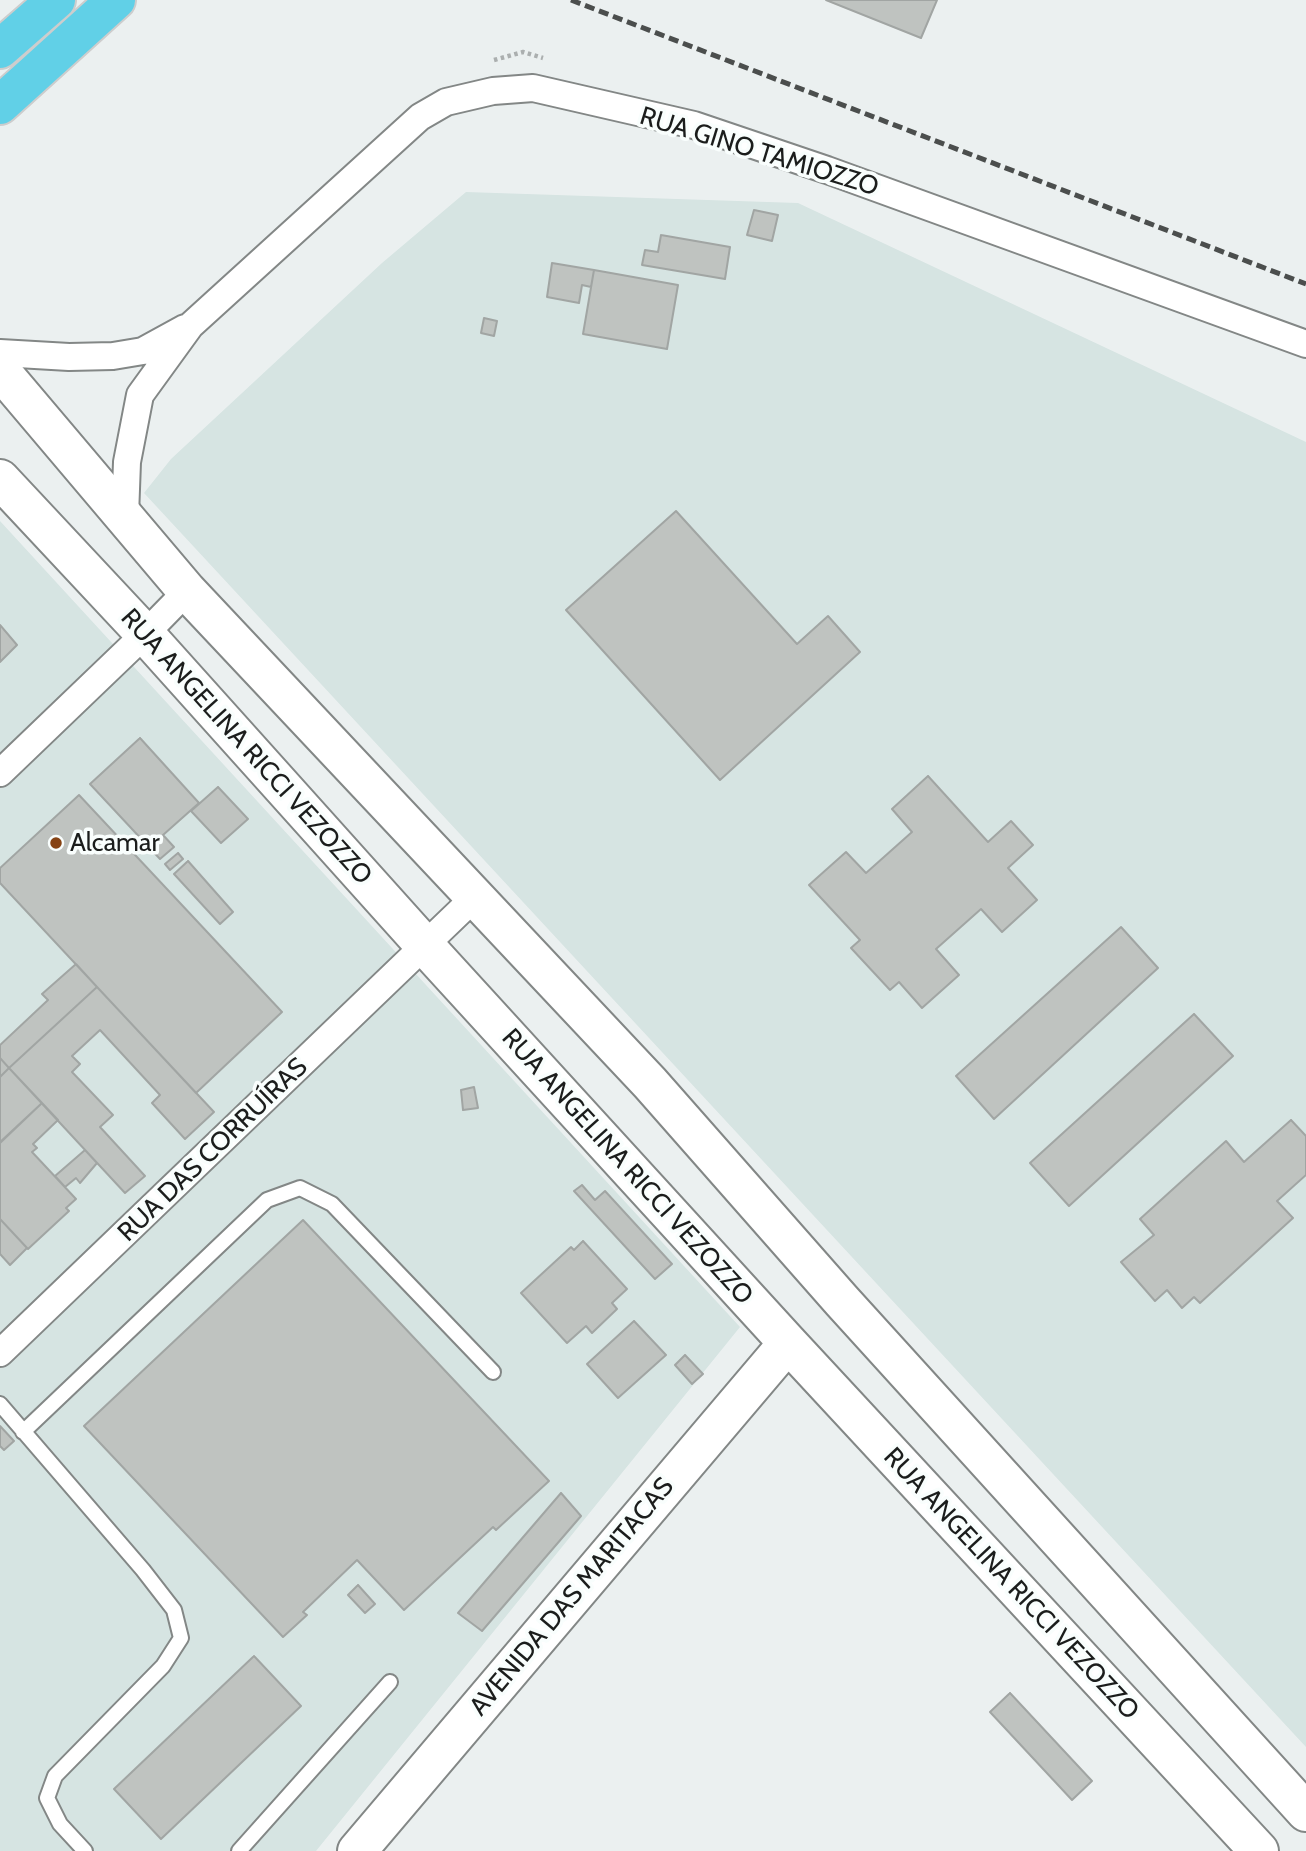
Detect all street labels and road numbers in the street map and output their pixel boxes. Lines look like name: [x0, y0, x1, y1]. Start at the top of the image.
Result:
street label: RUA GINO TAMIOZZO: [636, 101, 882, 203]
street label: RUA ANGELINA RICCI VEZOZZO: [114, 603, 378, 891]
street label: RUA ANGELINA RICCI VEZOZZO: [495, 1023, 759, 1311]
street label: RUA DAS CORRUÍRAS: [112, 1052, 314, 1248]
street label: RUA ANGELINA RICCI VEZOZZO: [877, 1442, 1145, 1726]
street label: AVENIDA DAS MARITACAS: [463, 1472, 681, 1722]

